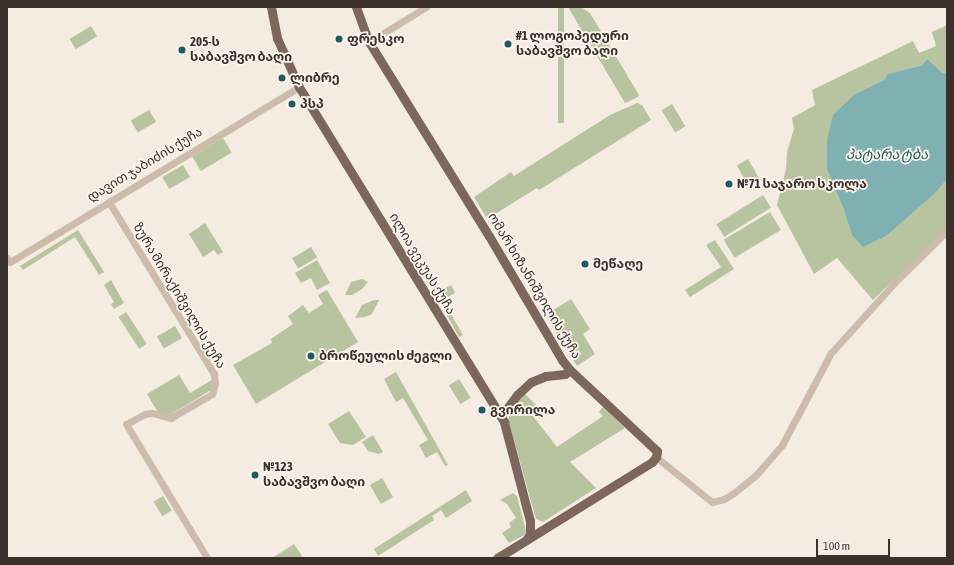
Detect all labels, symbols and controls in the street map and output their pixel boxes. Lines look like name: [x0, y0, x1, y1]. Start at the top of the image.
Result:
place label: #1 ლოგოპედური საბავშვო ბაღი: [516, 29, 629, 60]
place label: ფრესკო: [347, 31, 404, 47]
marker: ფრესკო: [334, 34, 344, 44]
place label: 205-ს საბავშვო ბაღი: [190, 35, 292, 66]
marker: #1 ლოგოპედური საბავშვო ბაღი: [503, 39, 513, 49]
marker: 205-ს საბავშვო ბაღი: [177, 45, 187, 55]
place label: ლიბრე: [290, 70, 340, 86]
marker: ლიბრე: [277, 73, 287, 83]
place label: პსპ: [300, 96, 324, 112]
marker: პსპ: [287, 99, 297, 109]
street label: დავით ჯაბიძის ქუჩა: [85, 124, 205, 206]
water label: პატარა ტბა: [846, 146, 928, 162]
place label: №71 საჯარო სკოლა: [737, 176, 867, 192]
marker: №71 საჯარო სკოლა: [724, 179, 734, 189]
street label: ომარ ხიზანიშვილის ქუჩა: [484, 210, 584, 362]
street label: ილია ვეკუას ქუჩა: [386, 211, 458, 317]
street label: ზურა მირაქიშვილის ქუჩა: [129, 220, 229, 372]
place label: მეწაღე: [593, 256, 643, 272]
marker: მეწაღე: [580, 259, 590, 269]
place label: ბროწეულის ძეგლი: [319, 348, 452, 364]
marker: ბროწეულის ძეგლი: [306, 351, 316, 361]
place label: გვირილა: [490, 402, 555, 418]
marker: გვირილა: [477, 405, 487, 415]
place label: №123 საბავშვო ბაღი: [263, 460, 365, 491]
marker: №123 საბავშვო ბაღი: [250, 470, 260, 480]
scale bar: [818, 531, 892, 557]
text: 100 m: [823, 539, 850, 553]

